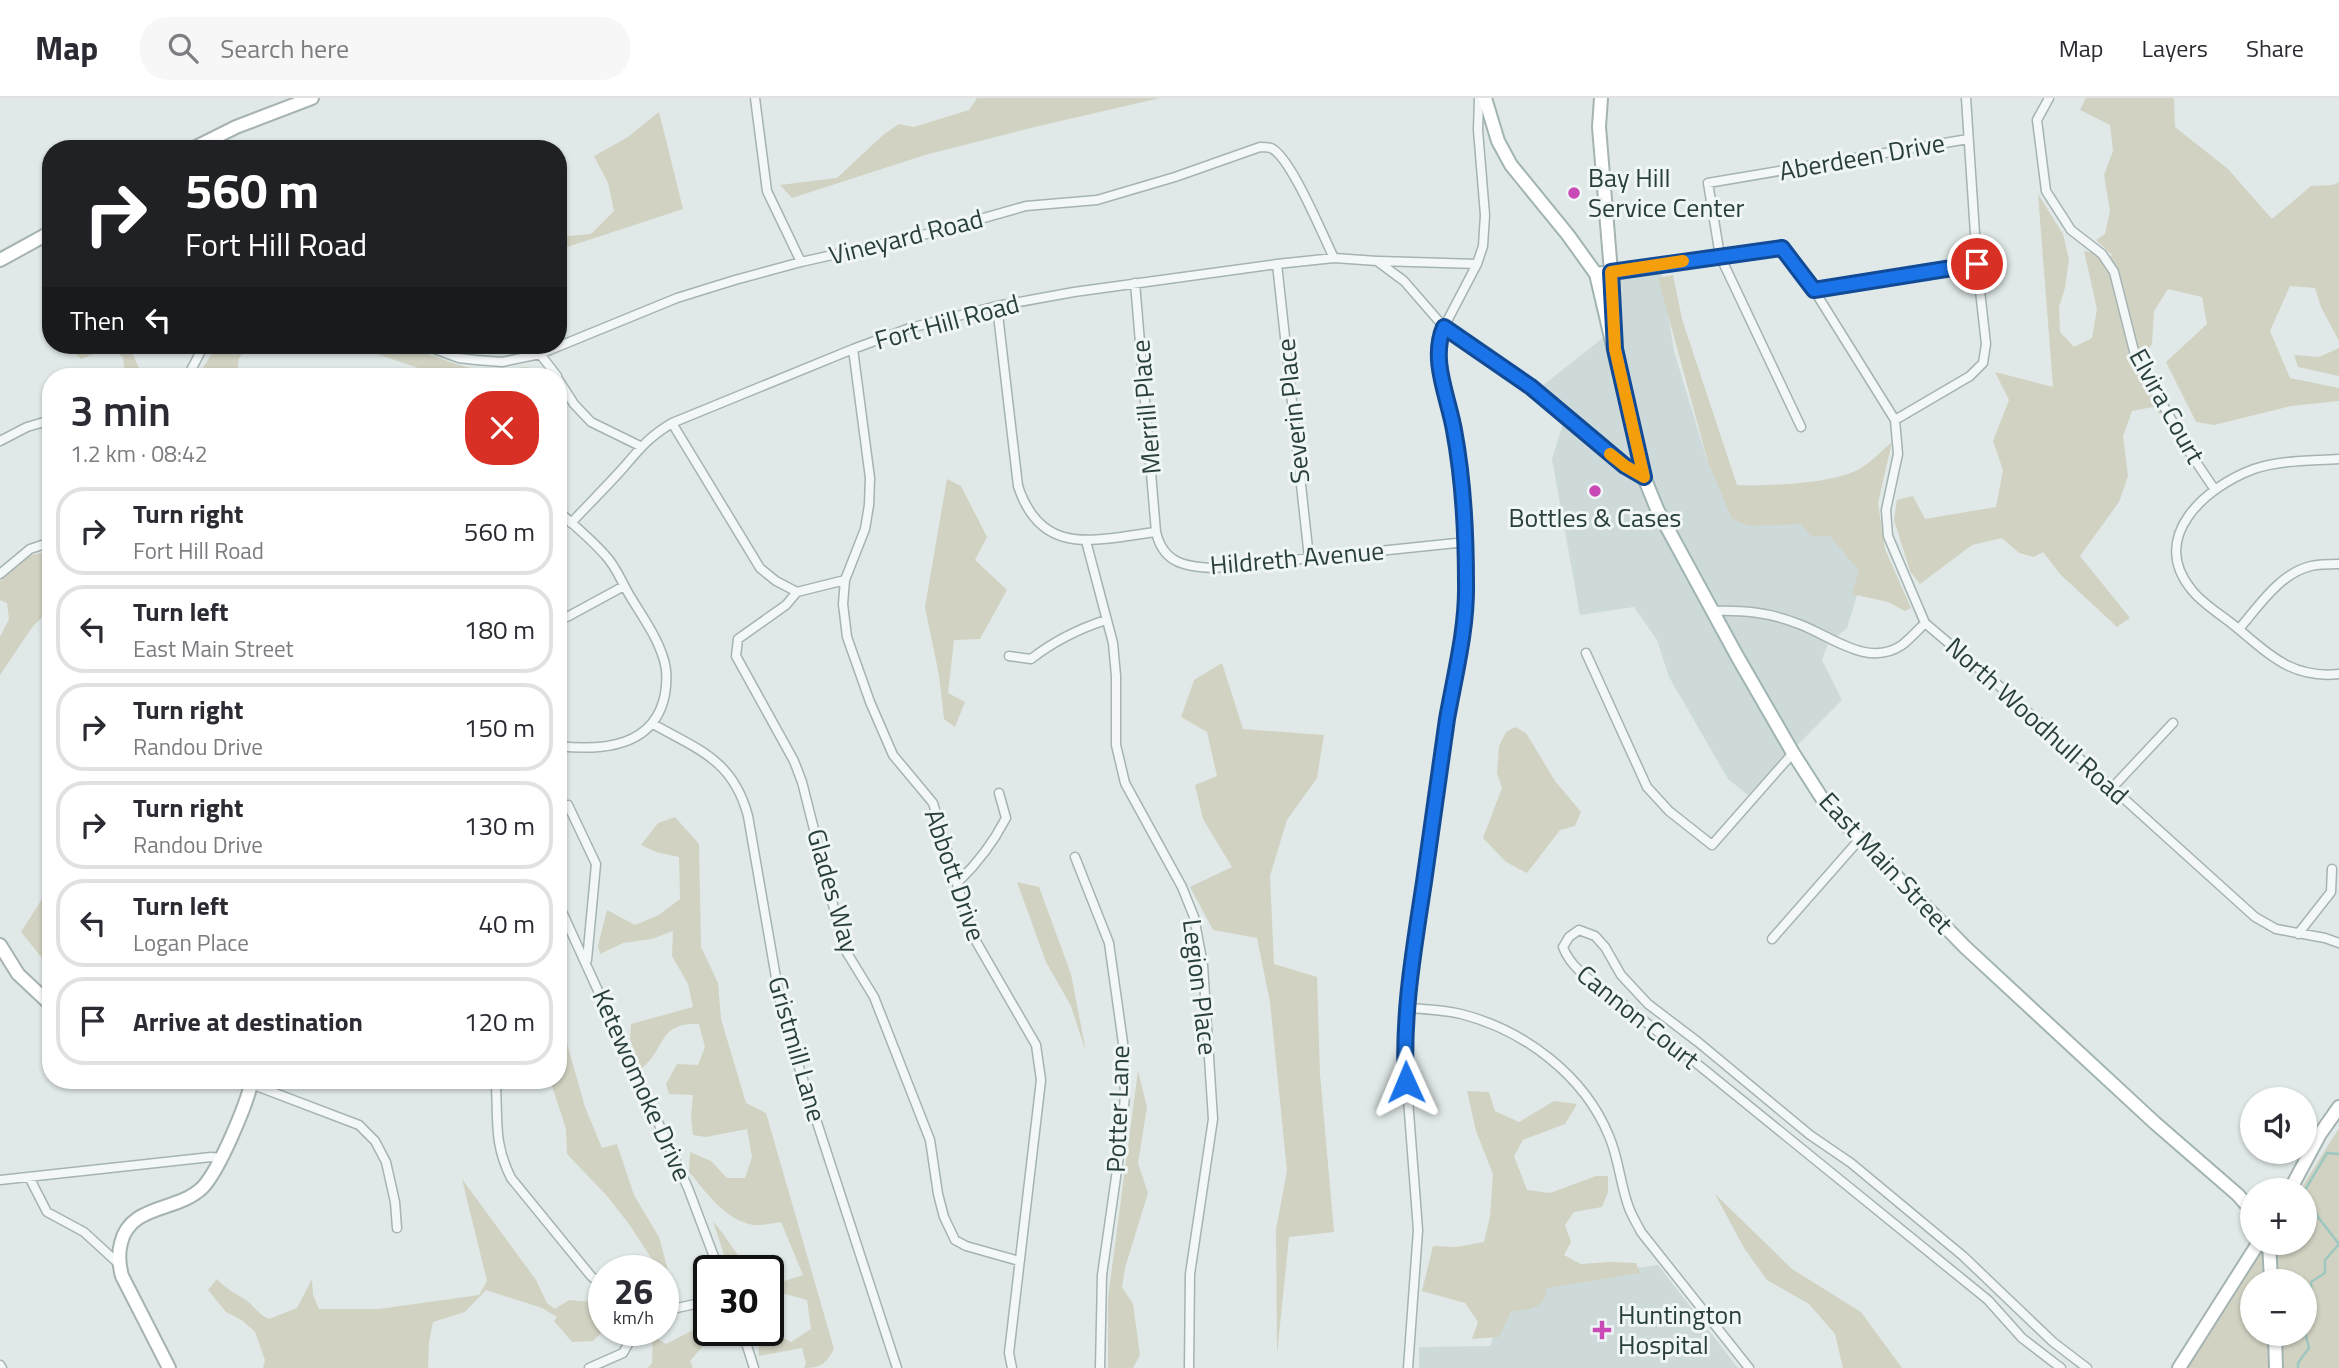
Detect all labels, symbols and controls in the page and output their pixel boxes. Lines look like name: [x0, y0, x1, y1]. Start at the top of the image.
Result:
search box: [140, 17, 630, 80]
text: Map: [35, 23, 98, 73]
icon: search: [164, 29, 202, 67]
text: Search here: [220, 29, 349, 68]
text: Map: [2059, 30, 2104, 66]
text: Layers: [2142, 30, 2208, 66]
text: Share: [2246, 30, 2304, 66]
street label: Aberdeen Drive: [1776, 123, 1948, 190]
text: 560 m: [185, 152, 319, 227]
place label: Bay Hill Service Center: [1588, 158, 1745, 227]
icon: right: [70, 168, 161, 259]
marker: Bay Hill Service Center: [1566, 185, 1582, 201]
street label: Vineyard Road: [825, 199, 987, 274]
text: Fort Hill Road: [185, 220, 367, 268]
pin: [1947, 234, 2007, 294]
icon: arrive: [1958, 245, 1996, 283]
street label: Fort Hill Road: [870, 284, 1023, 360]
text: Then: [70, 301, 125, 340]
icon: left: [139, 301, 177, 339]
street label: Severin Place: [1266, 337, 1320, 485]
street label: Merrill Place: [1120, 338, 1171, 476]
street label: Elvira Court: [2120, 341, 2215, 470]
text: 3 min: [70, 378, 171, 442]
button: close: [465, 391, 539, 465]
text: 1.2 km · 08:42: [70, 436, 208, 471]
marker: Bottles & Cases: [1587, 483, 1603, 499]
text: Turn right: [133, 494, 244, 533]
place label: Bottles & Cases: [1509, 498, 1681, 537]
icon: right: [74, 512, 112, 550]
text: 560 m: [464, 512, 535, 551]
street label: Hildreth Avenue: [1208, 530, 1386, 585]
text: Fort Hill Road: [133, 533, 264, 568]
text: Turn left: [133, 592, 228, 631]
icon: left: [74, 610, 112, 648]
text: 180 m: [464, 610, 535, 649]
street label: North Woodhull Road: [1937, 628, 2138, 814]
text: East Main Street: [133, 631, 294, 666]
text: Turn right: [133, 690, 244, 729]
icon: right: [74, 708, 112, 746]
text: 150 m: [464, 708, 535, 747]
text: Randou Drive: [133, 729, 263, 764]
street label: East Main Street: [1810, 783, 1963, 942]
text: Turn right: [133, 788, 244, 827]
street label: Abbott Drive: [915, 804, 996, 946]
icon: right: [74, 806, 112, 844]
text: 130 m: [464, 806, 535, 845]
street label: Glades Way: [797, 824, 870, 958]
text: Randou Drive: [133, 827, 263, 862]
text: Turn left: [133, 886, 228, 925]
icon: left: [74, 904, 112, 942]
text: 40 m: [478, 904, 535, 943]
street label: Legion Place: [1173, 917, 1228, 1057]
text: Logan Place: [133, 925, 249, 960]
street label: Cannon Court: [1569, 955, 1708, 1078]
street label: Gristmill Lane: [758, 972, 837, 1126]
street label: Ketewomoke Drive: [583, 983, 702, 1187]
icon: arrive: [74, 1002, 112, 1040]
text: Arrive at destination: [133, 1002, 363, 1041]
text: 120 m: [464, 1002, 535, 1041]
street label: Potter Lane: [1096, 1045, 1139, 1173]
position arrow: [1369, 1045, 1443, 1119]
map controls: [2240, 1087, 2317, 1346]
button: sound: [2240, 1087, 2317, 1164]
button: +: [2240, 1178, 2317, 1255]
speed limit sign: 30: [693, 1255, 784, 1346]
text: 26: [614, 1264, 653, 1318]
button: −: [2240, 1269, 2317, 1346]
place label: Huntington Hospital: [1618, 1295, 1742, 1364]
text: km/h: [613, 1304, 654, 1331]
marker: Huntington Hospital: [1592, 1320, 1612, 1340]

